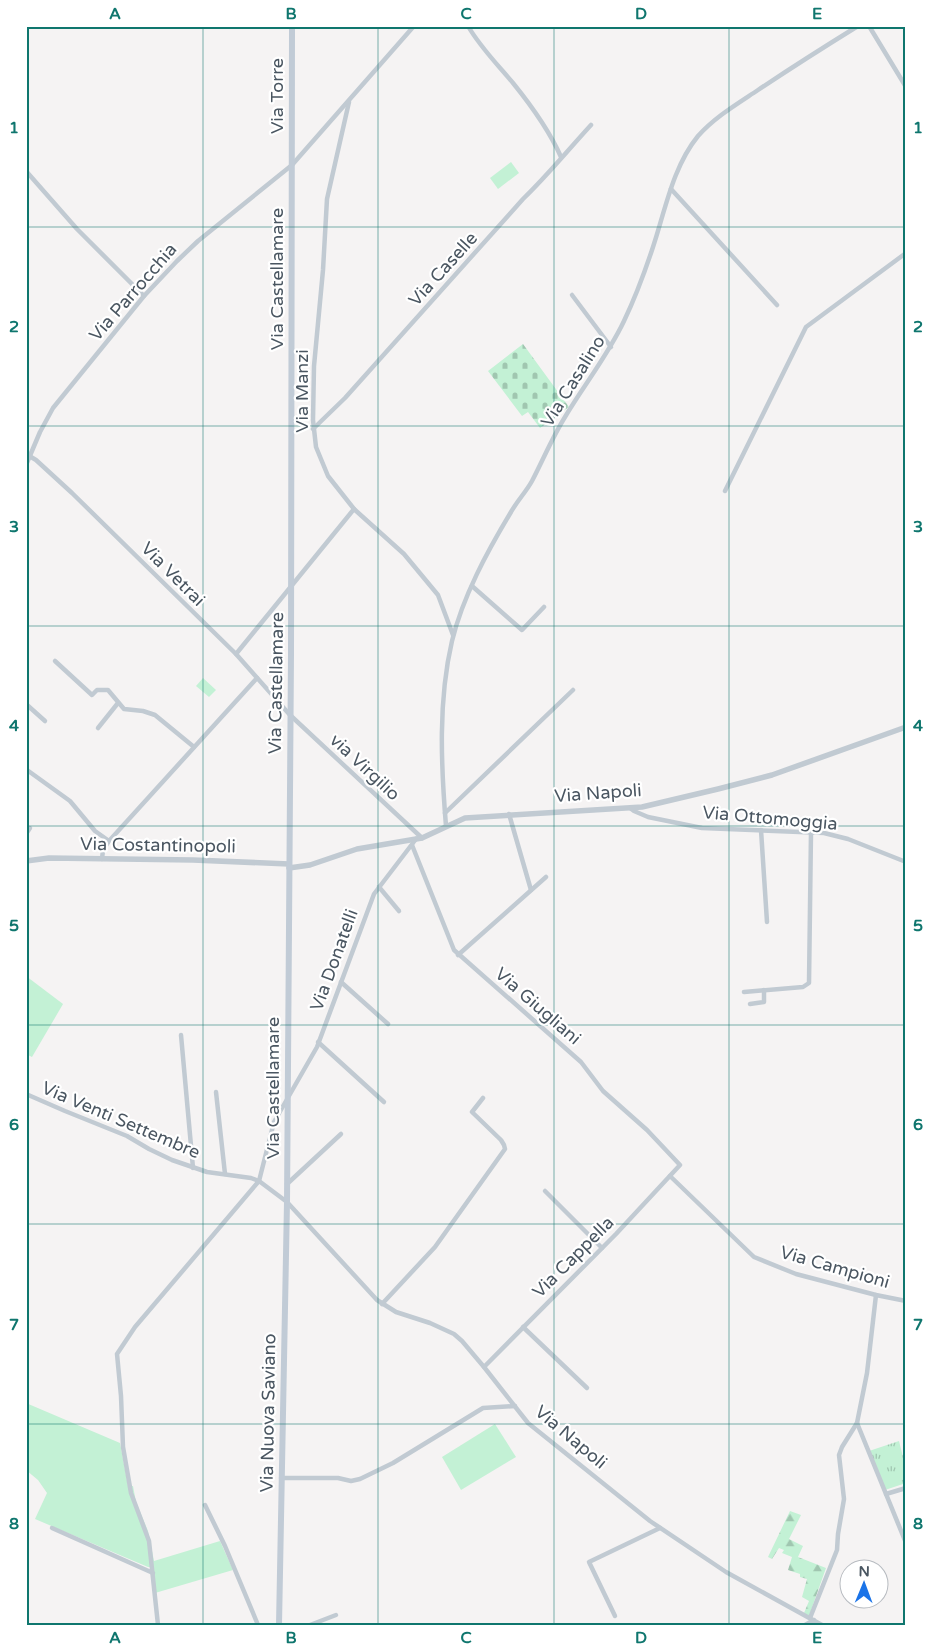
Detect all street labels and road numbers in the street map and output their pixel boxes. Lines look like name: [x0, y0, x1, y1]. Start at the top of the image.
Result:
street label: Via Torre: [266, 58, 288, 134]
street label: Via Castellamare: [266, 208, 288, 350]
street label: Via Caselle: [404, 227, 482, 311]
street label: Via Parrocchia: [85, 239, 181, 345]
street label: Via Casalino: [536, 331, 610, 431]
street label: Via Manzi: [291, 349, 313, 433]
street label: Via Vetrai: [136, 537, 210, 611]
street label: Via Castellamare: [264, 612, 288, 754]
street label: via Virgilio: [325, 729, 405, 805]
street label: Via Napoli: [554, 779, 642, 807]
street label: Via Ottomoggia: [702, 801, 838, 835]
street label: Via Costantinopoli: [80, 833, 236, 857]
street label: Via Donatelli: [305, 906, 363, 1014]
street label: Via Giugliani: [491, 963, 585, 1049]
street label: Via Castellamare: [262, 1017, 284, 1159]
street label: Via Venti Settembre: [39, 1077, 203, 1163]
street label: Via Cappella: [528, 1212, 618, 1302]
street label: Via Campioni: [778, 1241, 892, 1293]
street label: Via Nuova Saviano: [256, 1333, 280, 1493]
street label: Via Napoli: [530, 1400, 612, 1474]

